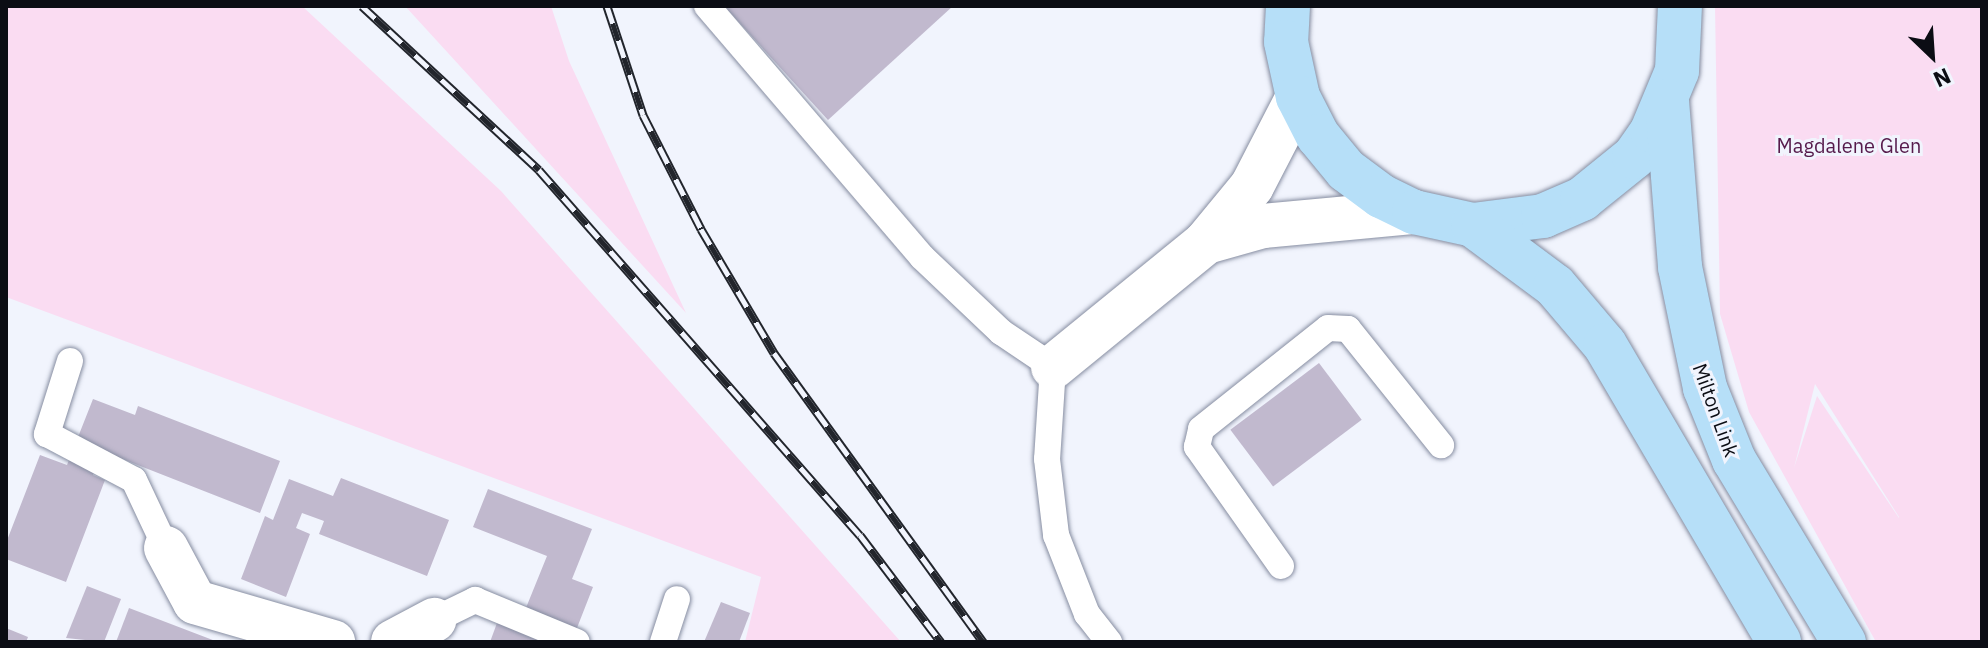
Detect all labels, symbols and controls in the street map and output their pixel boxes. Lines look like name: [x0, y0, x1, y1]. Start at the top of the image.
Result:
north arrow: [1892, 16, 1972, 96]
text: N: [1929, 62, 1956, 95]
park label: Magdalene Glen: [1777, 133, 1921, 157]
street label: Milton Link: [1688, 360, 1744, 460]

